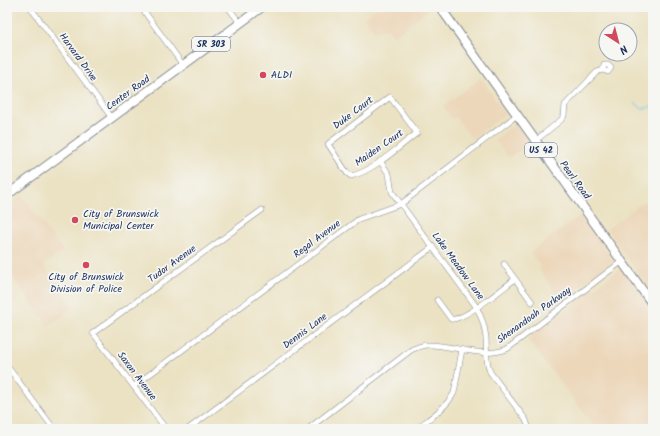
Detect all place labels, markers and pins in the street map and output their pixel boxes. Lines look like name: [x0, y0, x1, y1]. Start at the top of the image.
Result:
place label: ALDI: [271, 67, 292, 83]
marker: ALDI: [258, 70, 268, 80]
place label: City of Brunswick Municipal Center: [83, 206, 159, 234]
marker: City of Brunswick Municipal Center: [70, 215, 80, 225]
marker: City of Brunswick Division of Police: [81, 260, 91, 270]
place label: City of Brunswick Division of Police: [48, 269, 124, 297]

